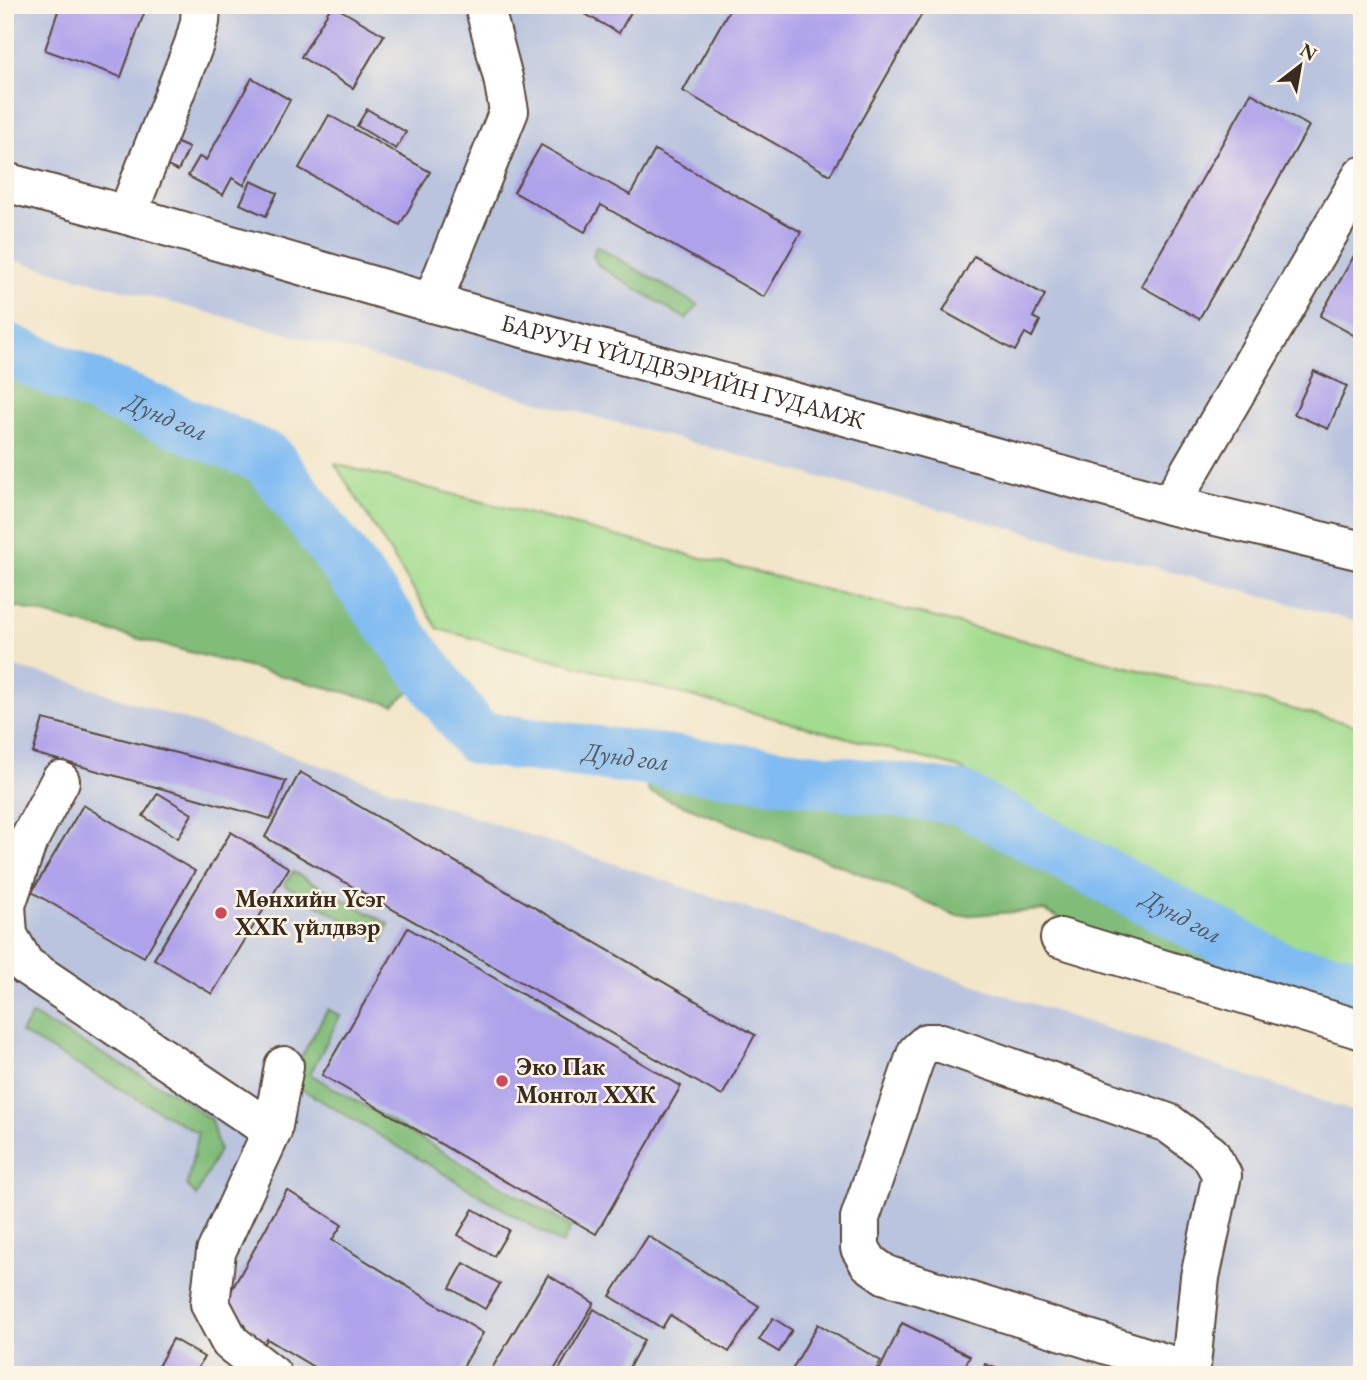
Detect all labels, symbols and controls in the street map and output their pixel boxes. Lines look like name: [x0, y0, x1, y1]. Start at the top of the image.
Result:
north arrow: [1266, 32, 1336, 102]
text: N: [1295, 37, 1322, 67]
street label: БАРУУН ҮЙЛДВЭРИЙН ГУДАМЖ: [498, 307, 869, 436]
water label: Дунд гол: [118, 383, 213, 449]
water label: Дунд гол: [579, 734, 671, 779]
water label: Дунд гол: [1134, 880, 1228, 951]
place label: Мөнхийн Үсэг ХХК үйлдвэр: [234, 883, 386, 943]
marker: Мөнхийн Үсэг ХХК үйлдвэр: [213, 905, 229, 921]
place label: Эко Пак Монгол ХХК: [516, 1051, 657, 1110]
marker: Эко Пак Монгол ХХК: [494, 1073, 510, 1089]

